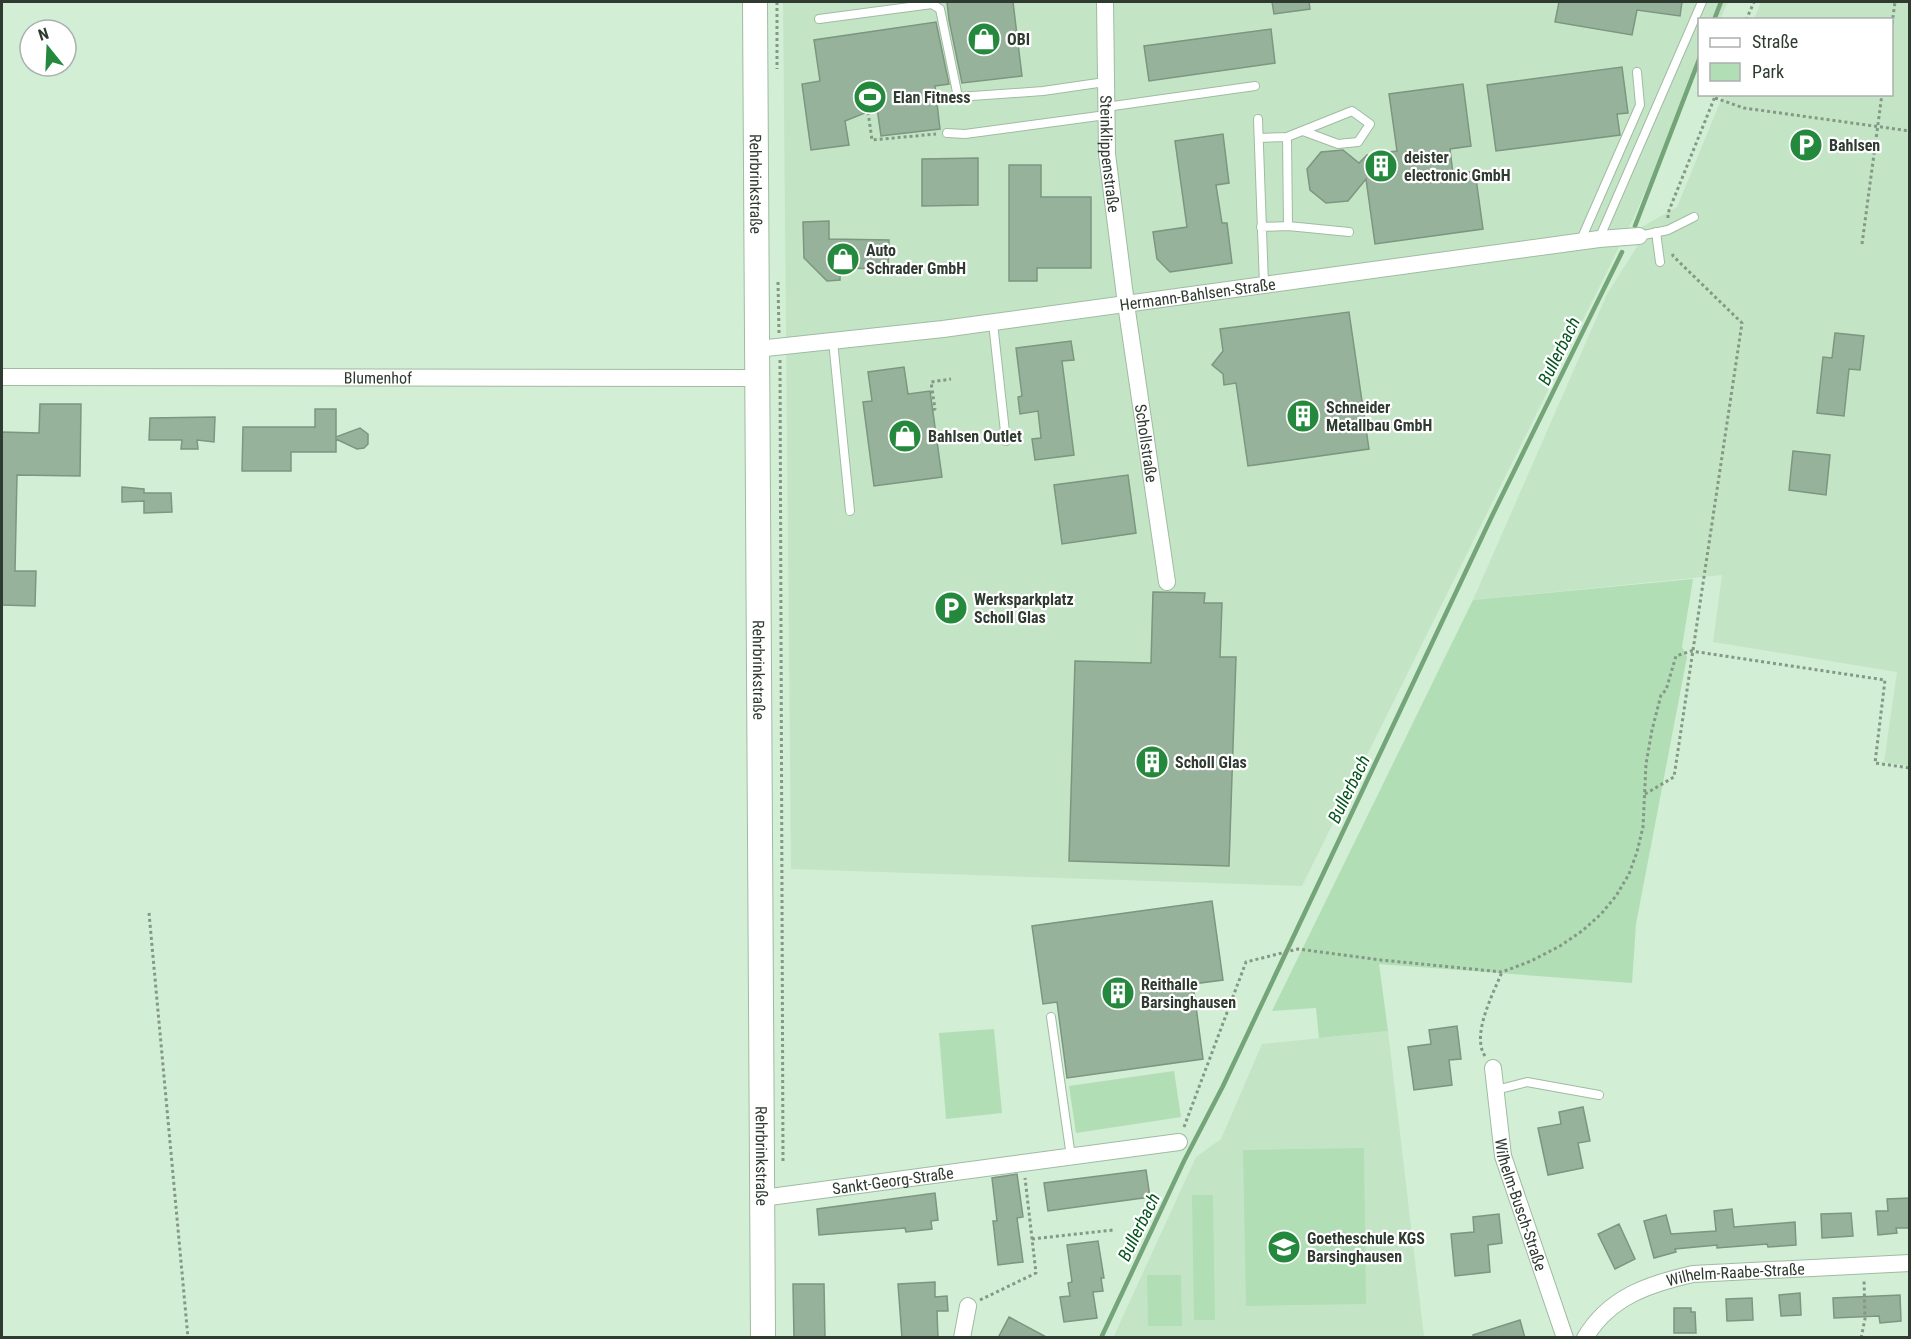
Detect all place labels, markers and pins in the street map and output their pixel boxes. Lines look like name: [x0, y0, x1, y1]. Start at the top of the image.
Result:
shop icon: OBI: [966, 21, 1002, 57]
place label: OBI: [1007, 30, 1030, 49]
sports icon: Elan Fitness: [852, 79, 888, 115]
place label: Elan Fitness: [893, 88, 971, 107]
parking icon: Bahlsen: [1788, 127, 1824, 163]
place label: Bahlsen: [1829, 136, 1880, 155]
building icon: deister electronic GmbH: [1363, 148, 1399, 184]
place label: deister electronic GmbH: [1404, 148, 1511, 185]
shop icon: Auto Schrader GmbH: [825, 241, 861, 277]
place label: Auto Schrader GmbH: [866, 241, 966, 278]
building icon: Schneider Metallbau GmbH: [1285, 398, 1321, 434]
place label: Schneider Metallbau GmbH: [1326, 398, 1432, 435]
shop icon: Bahlsen Outlet: [887, 418, 923, 454]
place label: Bahlsen Outlet: [928, 427, 1022, 446]
parking icon: Werksparkplatz Scholl Glas: [933, 590, 969, 626]
place label: Werksparkplatz Scholl Glas: [974, 590, 1074, 627]
building icon: Scholl Glas: [1134, 744, 1170, 780]
place label: Scholl Glas: [1175, 753, 1247, 772]
building icon: Reithalle Barsinghausen: [1100, 975, 1136, 1011]
place label: Reithalle Barsinghausen: [1141, 975, 1236, 1012]
school or university icon: Goetheschule KGS Barsinghausen: [1266, 1229, 1302, 1265]
place label: Goetheschule KGS Barsinghausen: [1307, 1229, 1425, 1266]

